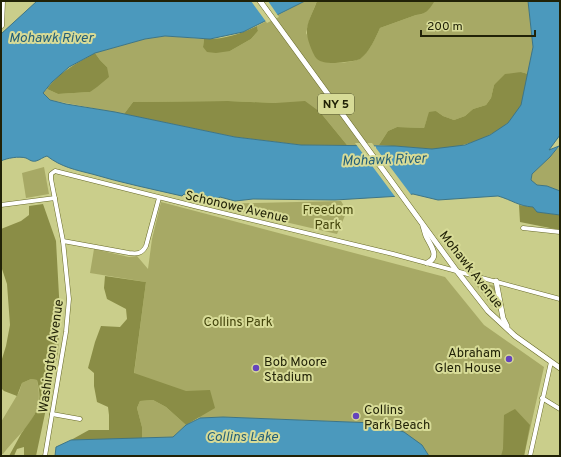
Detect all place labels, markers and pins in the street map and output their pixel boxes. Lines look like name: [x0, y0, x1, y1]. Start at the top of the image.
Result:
place label: Abraham Glen House: [434, 346, 501, 377]
marker: Abraham Glen House: [504, 354, 514, 364]
place label: Bob Moore Stadium: [264, 355, 327, 386]
marker: Bob Moore Stadium: [251, 363, 261, 373]
place label: Collins Park Beach: [364, 403, 430, 434]
marker: Collins Park Beach: [351, 411, 361, 421]

